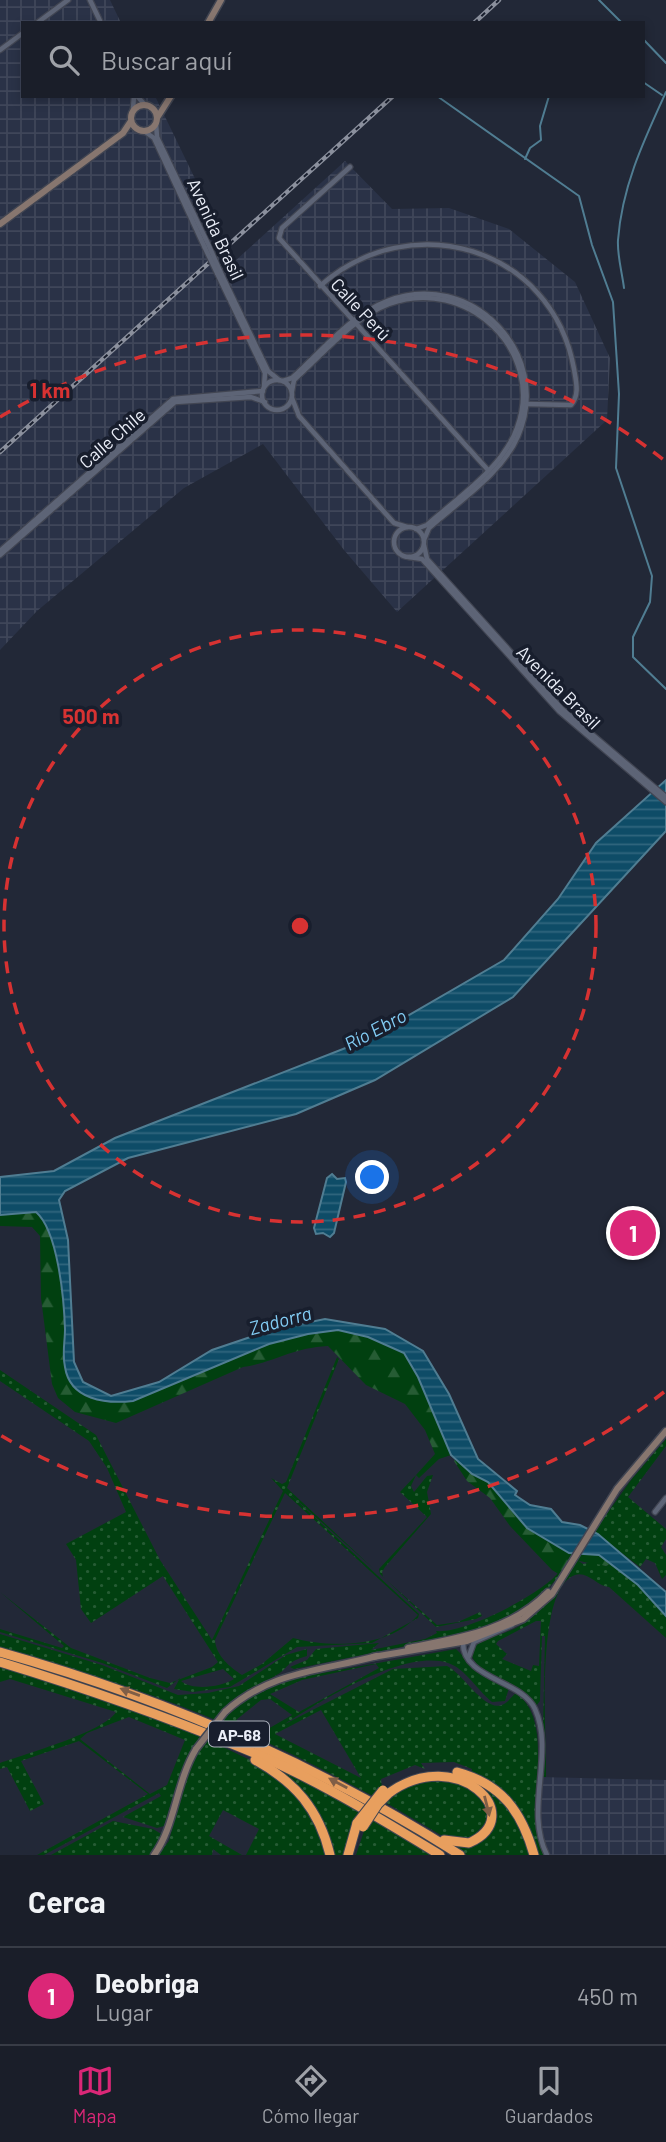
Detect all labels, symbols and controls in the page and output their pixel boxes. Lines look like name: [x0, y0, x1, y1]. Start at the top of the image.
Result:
search box: [21, 21, 645, 98]
icon: search: [45, 41, 83, 79]
text: Buscar aquí: [101, 44, 232, 75]
street label: Avenida Brasil: [183, 175, 249, 283]
street label: Calle Perú: [326, 273, 396, 345]
text: 1 km: [30, 377, 70, 402]
street label: Calle Chile: [74, 403, 150, 473]
street label: Avenida Brasil: [512, 640, 606, 734]
text: 500 m: [63, 703, 120, 728]
centre of rings: [288, 914, 312, 938]
water label: Río Ebro: [340, 1003, 410, 1055]
your location: [355, 1160, 389, 1194]
pin: 1: [610, 1207, 656, 1259]
water label: Zadorra: [246, 1301, 314, 1339]
one-way arrow: [120, 1686, 141, 1697]
road number: AP-68: [209, 1722, 269, 1746]
one-way arrow: [329, 1777, 348, 1789]
one-way arrow: [482, 1795, 493, 1817]
text: Cerca: [28, 1883, 106, 1919]
text: Deobriga: [95, 1967, 199, 1998]
text: 1: [47, 1982, 55, 2010]
text: 450 m: [577, 1982, 638, 2010]
text: Lugar: [95, 1998, 153, 2026]
tab: Mapa: [73, 2062, 116, 2127]
tab: Cómo llegar: [262, 2062, 359, 2127]
tab: Guardados: [505, 2062, 593, 2127]

